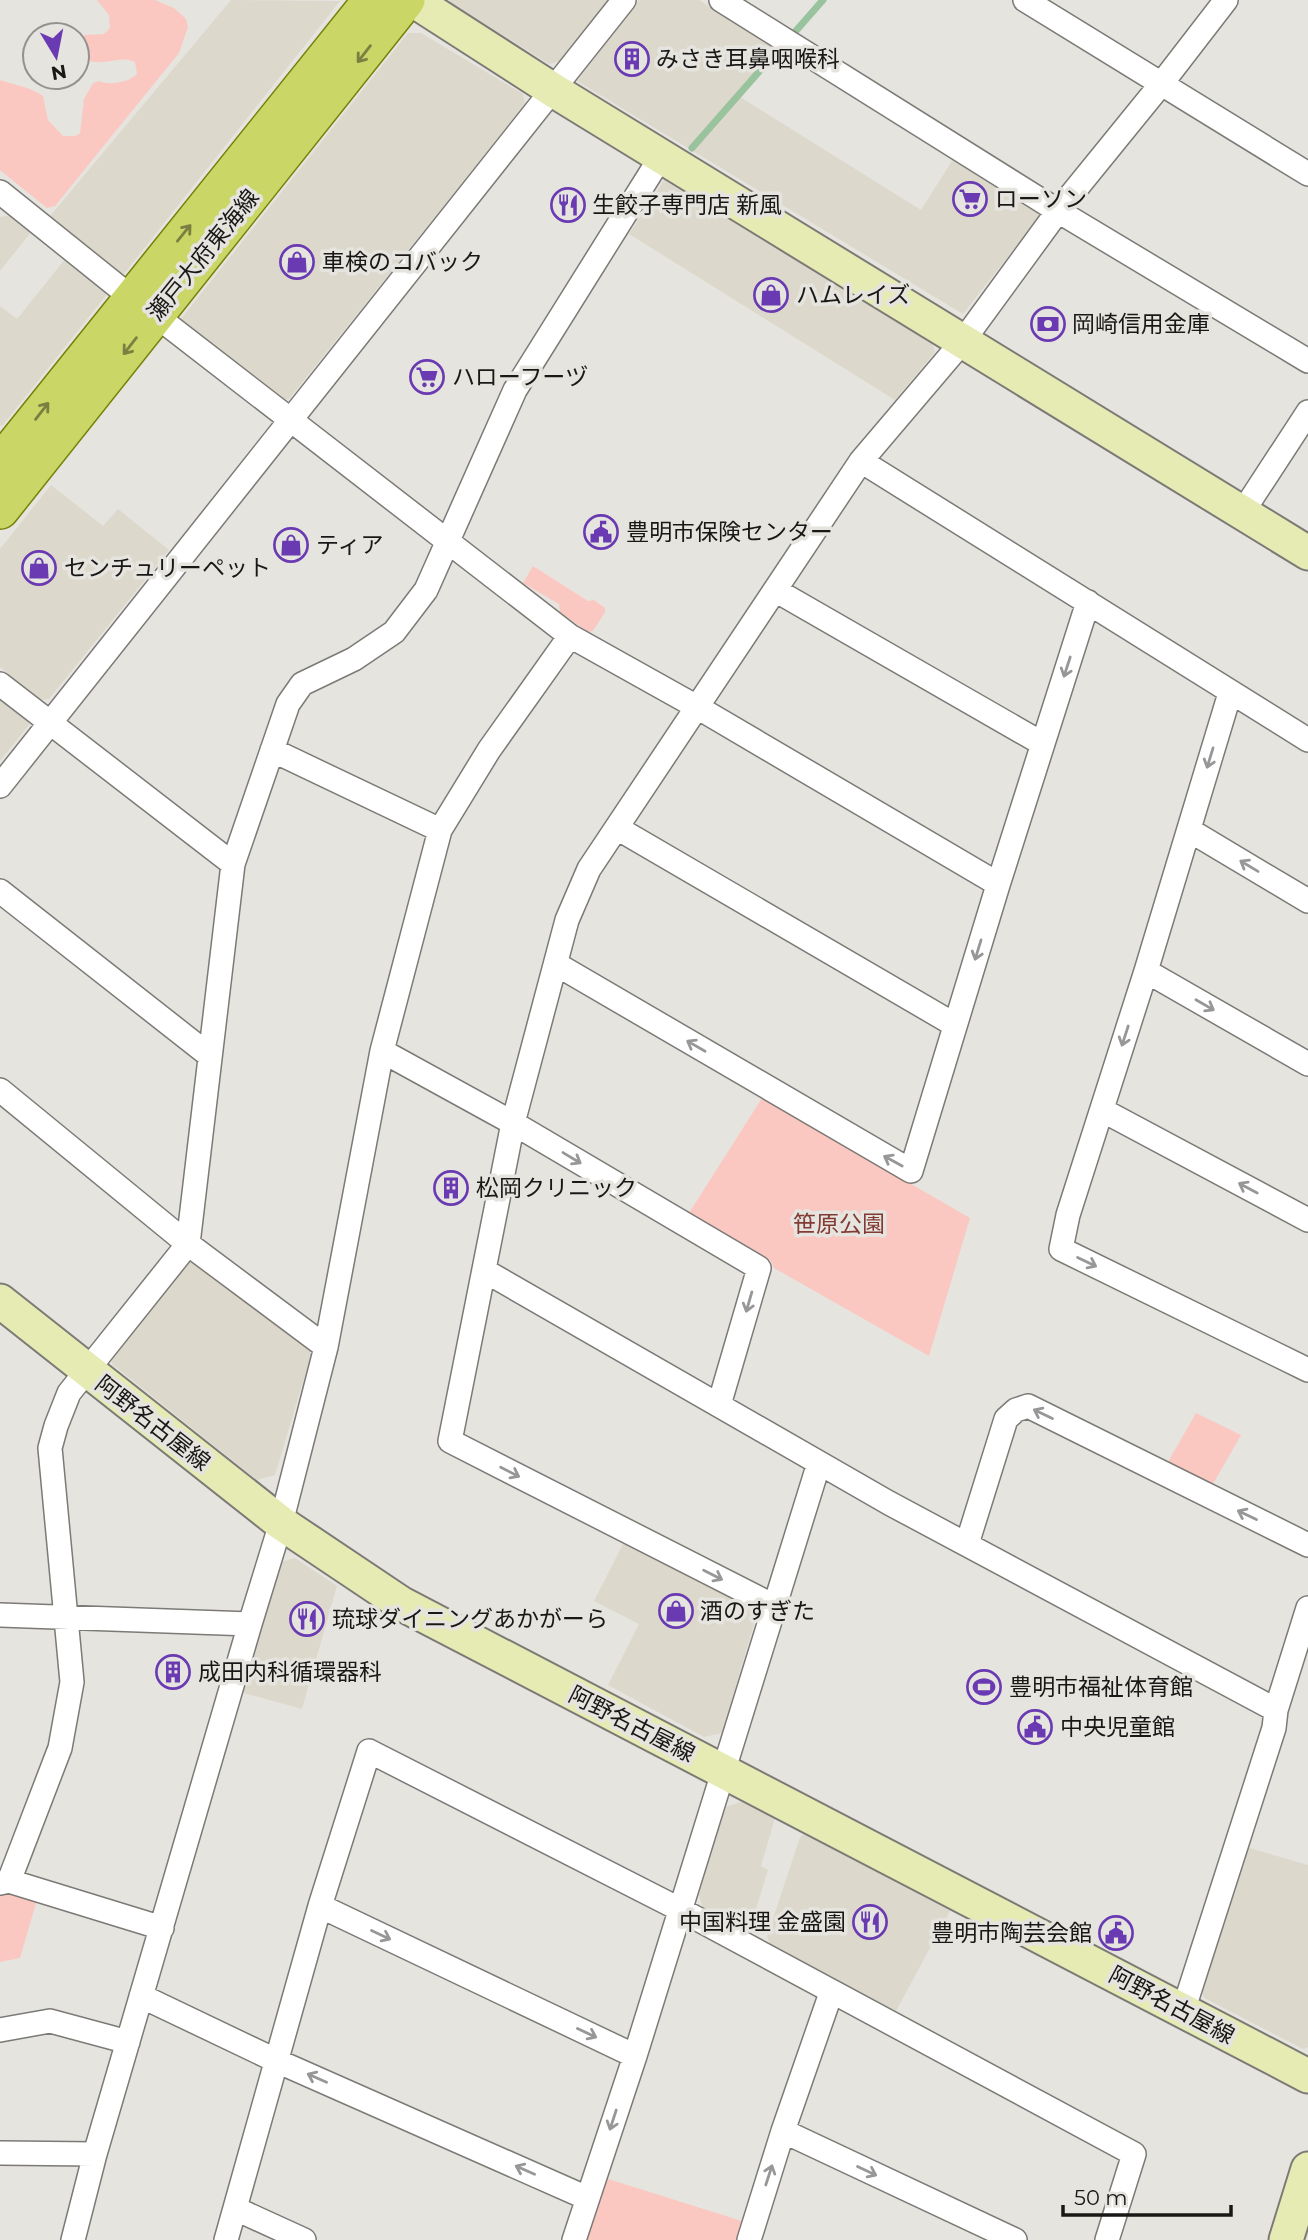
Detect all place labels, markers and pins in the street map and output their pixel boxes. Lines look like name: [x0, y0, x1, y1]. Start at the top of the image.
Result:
building icon: みさき耳鼻咽喉科: [613, 40, 651, 78]
place label: みさき耳鼻咽喉科: [656, 45, 840, 73]
supermarket icon: ローソン: [951, 180, 989, 218]
place label: ローソン: [995, 185, 1087, 213]
restaurant icon: 生餃子専門店 新風: [549, 186, 587, 224]
place label: 生餃子専門店 新風: [592, 191, 782, 219]
shop icon: 車検のコバック: [278, 243, 316, 281]
place label: 車検のコバック: [322, 248, 483, 276]
shop icon: ハムレイズ: [752, 276, 790, 314]
place label: ハムレイズ: [796, 281, 910, 309]
bank icon: 岡崎信用金庫: [1029, 305, 1067, 343]
place label: 岡崎信用金庫: [1072, 310, 1210, 338]
supermarket icon: ハローフーヅ: [408, 358, 446, 396]
place label: ハローフーヅ: [452, 363, 588, 391]
public building icon: 豊明市保険センター: [582, 513, 620, 551]
place label: 豊明市保険センター: [626, 518, 833, 546]
shop icon: ティア: [272, 526, 310, 564]
place label: ティア: [316, 531, 384, 559]
shop icon: センチュリーペット: [20, 549, 58, 587]
place label: センチュリーペット: [64, 554, 271, 582]
building icon: 松岡クリニック: [432, 1169, 470, 1207]
place label: 松岡クリニック: [476, 1174, 637, 1202]
shop icon: 酒のすぎた: [657, 1592, 695, 1630]
place label: 酒のすぎた: [700, 1597, 815, 1625]
restaurant icon: 琉球ダイニングあかがーら: [288, 1600, 326, 1638]
place label: 琉球ダイニングあかがーら: [332, 1605, 608, 1633]
building icon: 成田内科循環器科: [154, 1653, 192, 1691]
place label: 成田内科循環器科: [198, 1658, 382, 1686]
sports icon: 豊明市福祉体育館: [965, 1668, 1003, 1706]
place label: 豊明市福祉体育館: [1009, 1673, 1193, 1701]
public building icon: 中央児童館: [1016, 1708, 1054, 1746]
place label: 中央児童館: [1060, 1713, 1175, 1741]
restaurant icon: 中国料理 金盛園: [851, 1903, 889, 1941]
place label: 中国料理 金盛園: [679, 1908, 846, 1936]
public building icon: 豊明市陶芸会館: [1097, 1914, 1135, 1952]
place label: 豊明市陶芸会館: [931, 1919, 1092, 1947]

